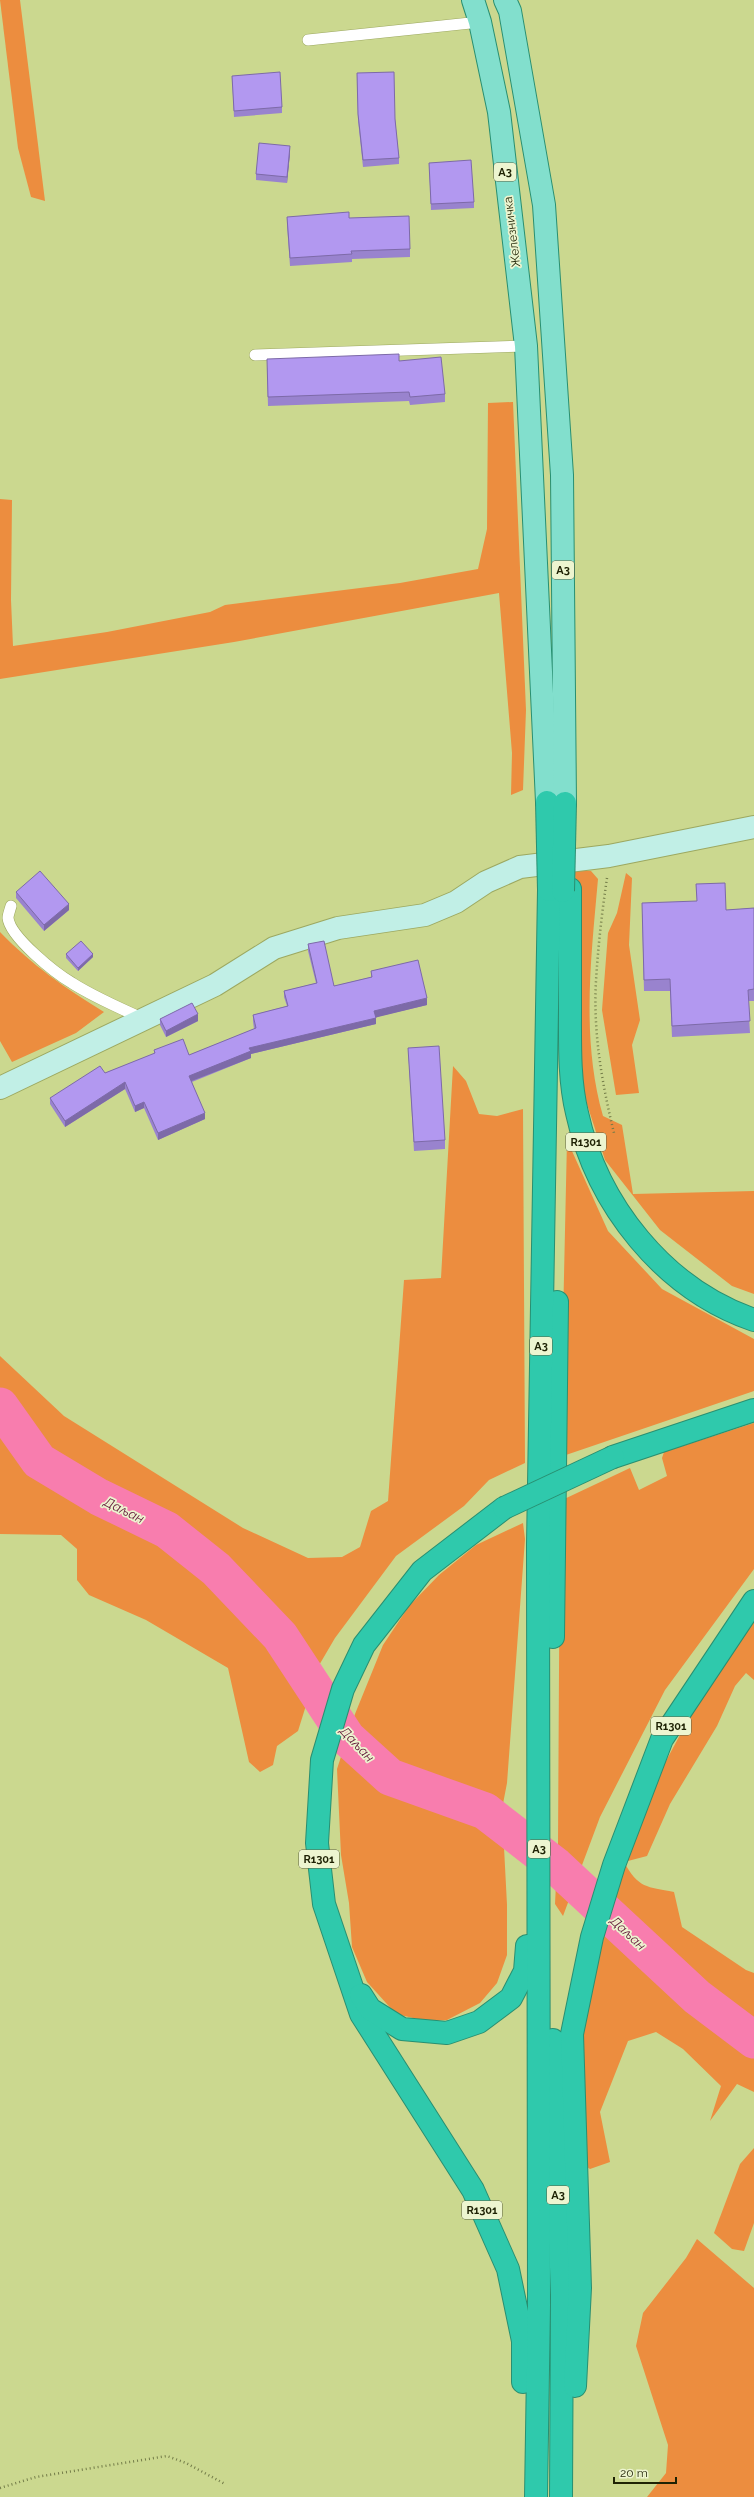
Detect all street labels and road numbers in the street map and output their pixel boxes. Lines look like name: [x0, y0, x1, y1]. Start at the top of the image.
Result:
road number: A3: [494, 163, 516, 181]
street label: Железничка: [501, 196, 523, 268]
road number: A3: [552, 561, 574, 579]
road number: R1301: [566, 1133, 606, 1151]
road number: A3: [530, 1337, 552, 1355]
road number: R1301: [651, 1717, 691, 1735]
road number: A3: [528, 1840, 550, 1858]
road number: R1301: [299, 1850, 339, 1868]
road number: A3: [547, 2186, 569, 2204]
road number: R1301: [462, 2201, 502, 2219]

